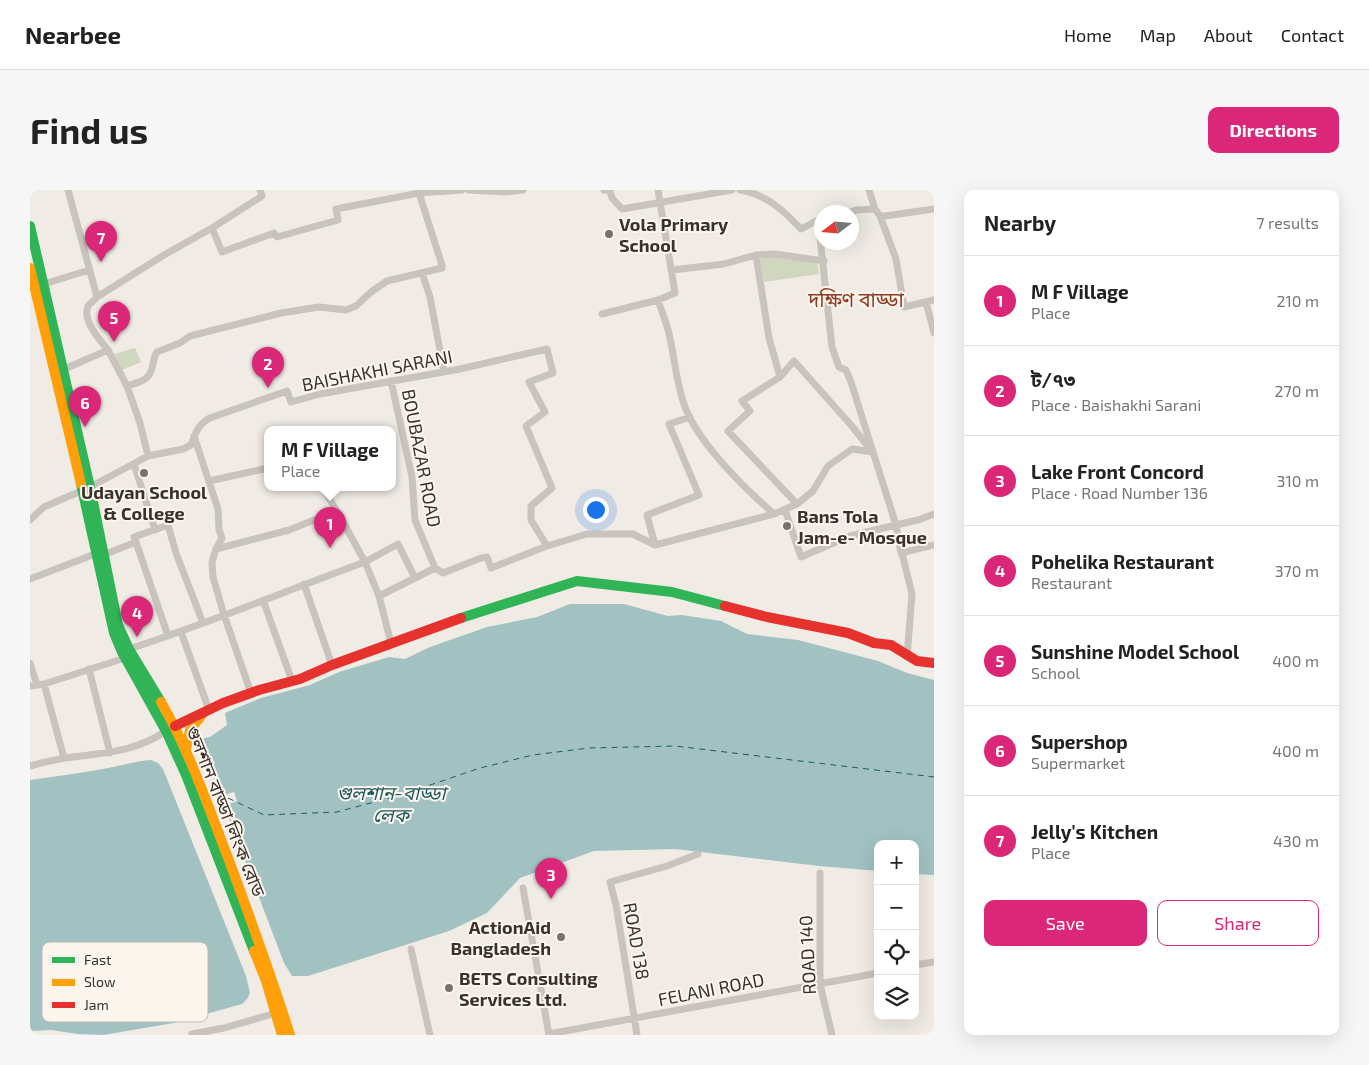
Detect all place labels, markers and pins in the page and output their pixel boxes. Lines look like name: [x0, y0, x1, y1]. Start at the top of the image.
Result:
place label: Vola Primary School: [619, 213, 729, 256]
pin: 7: [85, 221, 117, 262]
marker: Vola Primary School: [603, 228, 615, 240]
pin: 5: [98, 301, 130, 342]
pin: 2: [252, 347, 284, 388]
pin: 6: [69, 386, 101, 427]
marker: Udayan School & College: [138, 467, 150, 479]
place label: Udayan School & College: [81, 481, 207, 524]
place label: Bans Tola Jam-e- Mosque: [797, 505, 927, 548]
pin: 1: [314, 507, 346, 548]
marker: Bans Tola Jam-e- Mosque: [781, 520, 793, 532]
pin: 4: [121, 596, 153, 637]
pin: 3: [535, 858, 567, 899]
place label: ActionAid Bangladesh: [451, 916, 551, 959]
marker: ActionAid Bangladesh: [555, 931, 567, 943]
place label: BETS Consulting Services Ltd.: [459, 967, 598, 1010]
marker: BETS Consulting Services Ltd.: [443, 982, 455, 994]

